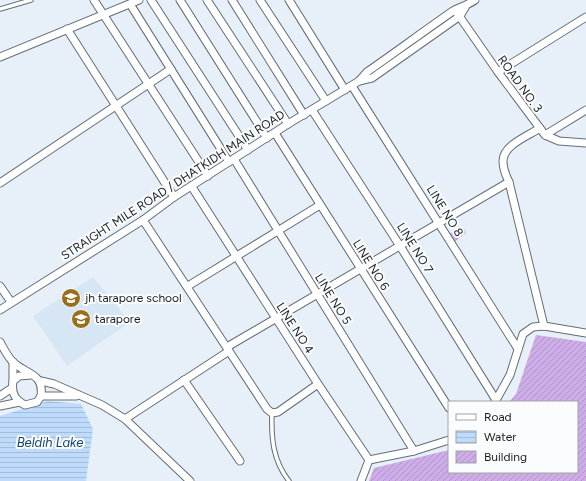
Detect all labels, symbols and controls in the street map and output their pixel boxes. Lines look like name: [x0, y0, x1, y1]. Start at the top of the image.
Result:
street label: ROAD NO. 3: [495, 53, 545, 115]
street label: STRAIGHT MILE ROAD / DHATKIDH MAIN ROAD: [59, 107, 287, 263]
street label: LINE NO 8: [424, 183, 466, 239]
street label: LINE NO 7: [394, 220, 436, 276]
street label: LINE NO 6: [350, 237, 392, 293]
street label: LINE NO 5: [312, 271, 354, 327]
school or university icon: jh tarapore school: [60, 287, 82, 309]
place label: jh tarapore school: [84, 291, 182, 305]
street label: LINE NO 4: [273, 300, 317, 357]
school or university icon: tarapore: [70, 308, 92, 330]
place label: tarapore: [95, 312, 141, 326]
legend: [448, 401, 578, 473]
text: Road: [484, 410, 512, 424]
text: Water: [484, 430, 516, 444]
water label: Beldih Lake: [17, 435, 83, 450]
text: Building: [484, 450, 527, 464]

